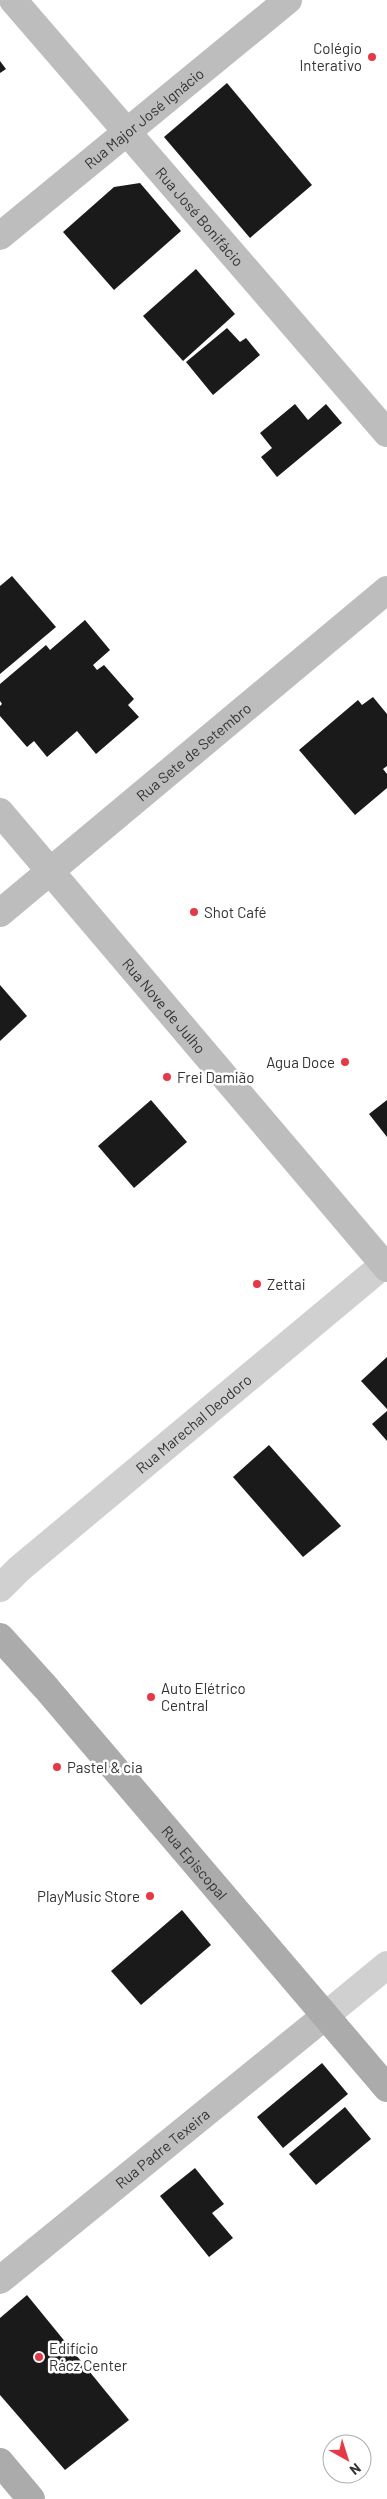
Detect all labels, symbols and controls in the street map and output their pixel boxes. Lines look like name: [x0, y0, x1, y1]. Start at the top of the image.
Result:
place label: Colégio Interativo: [299, 39, 362, 74]
marker: Colégio Interativo: [366, 51, 378, 63]
street label: Rua Major José Ignácio: [80, 64, 207, 172]
street label: Rua José Bonifácio: [152, 163, 248, 270]
street label: Rua Sete de Setembro: [132, 698, 255, 805]
place label: Shot Café: [204, 903, 267, 921]
marker: Shot Café: [188, 906, 200, 918]
street label: Rua Nove de Julho: [119, 954, 210, 1057]
place label: Agua Doce: [266, 1053, 335, 1071]
marker: Agua Doce: [339, 1056, 351, 1068]
place label: Frei Damião: [177, 1068, 254, 1086]
marker: Frei Damião: [161, 1071, 173, 1083]
place label: Zettai: [267, 1275, 306, 1293]
marker: Zettai: [251, 1278, 263, 1290]
street label: Rua Marechal Deodoro: [132, 1370, 255, 1477]
place label: Auto Elétrico Central: [161, 1679, 246, 1714]
marker: Auto Elétrico Central: [145, 1691, 157, 1703]
place label: Pastel & cia: [67, 1758, 143, 1776]
marker: Pastel & cia: [51, 1761, 63, 1773]
street label: Rua Episcopal: [158, 1822, 231, 1903]
place label: PlayMusic Store: [37, 1887, 140, 1905]
marker: PlayMusic Store: [144, 1890, 156, 1902]
street label: Rua Padre Texeira: [111, 2105, 213, 2192]
place label: Edifício Rácz Center: [49, 2339, 128, 2374]
marker: Edifício Rácz Center: [33, 2351, 45, 2363]
north arrow: [322, 2434, 372, 2484]
text: N: [347, 2460, 364, 2479]

